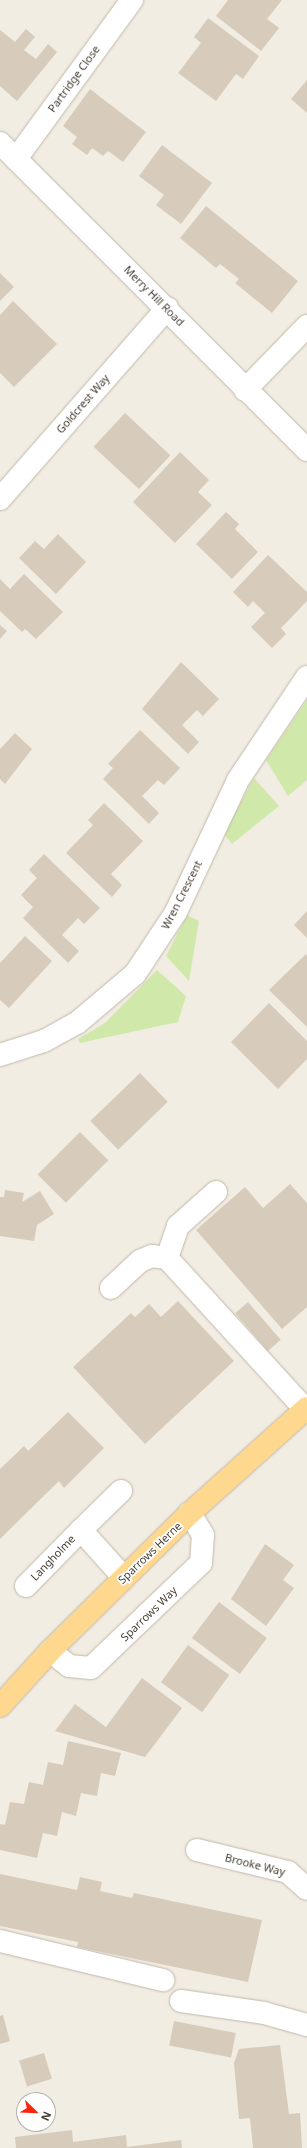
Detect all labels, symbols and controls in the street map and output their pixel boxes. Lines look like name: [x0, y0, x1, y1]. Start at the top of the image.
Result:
street label: Partridge Close: [45, 43, 103, 115]
street label: Merry Hill Road: [121, 263, 187, 329]
street label: Goldcrest Way: [54, 372, 112, 436]
street label: Wren Crescent: [159, 858, 205, 932]
street label: Sparrows Herne: [116, 1519, 184, 1587]
street label: Langholme: [28, 1532, 78, 1584]
street label: Sparrows Way: [118, 1584, 180, 1644]
street label: Brooke Way: [224, 1851, 286, 1879]
north arrow: [16, 2092, 56, 2132]
text: N: [38, 2109, 55, 2124]

